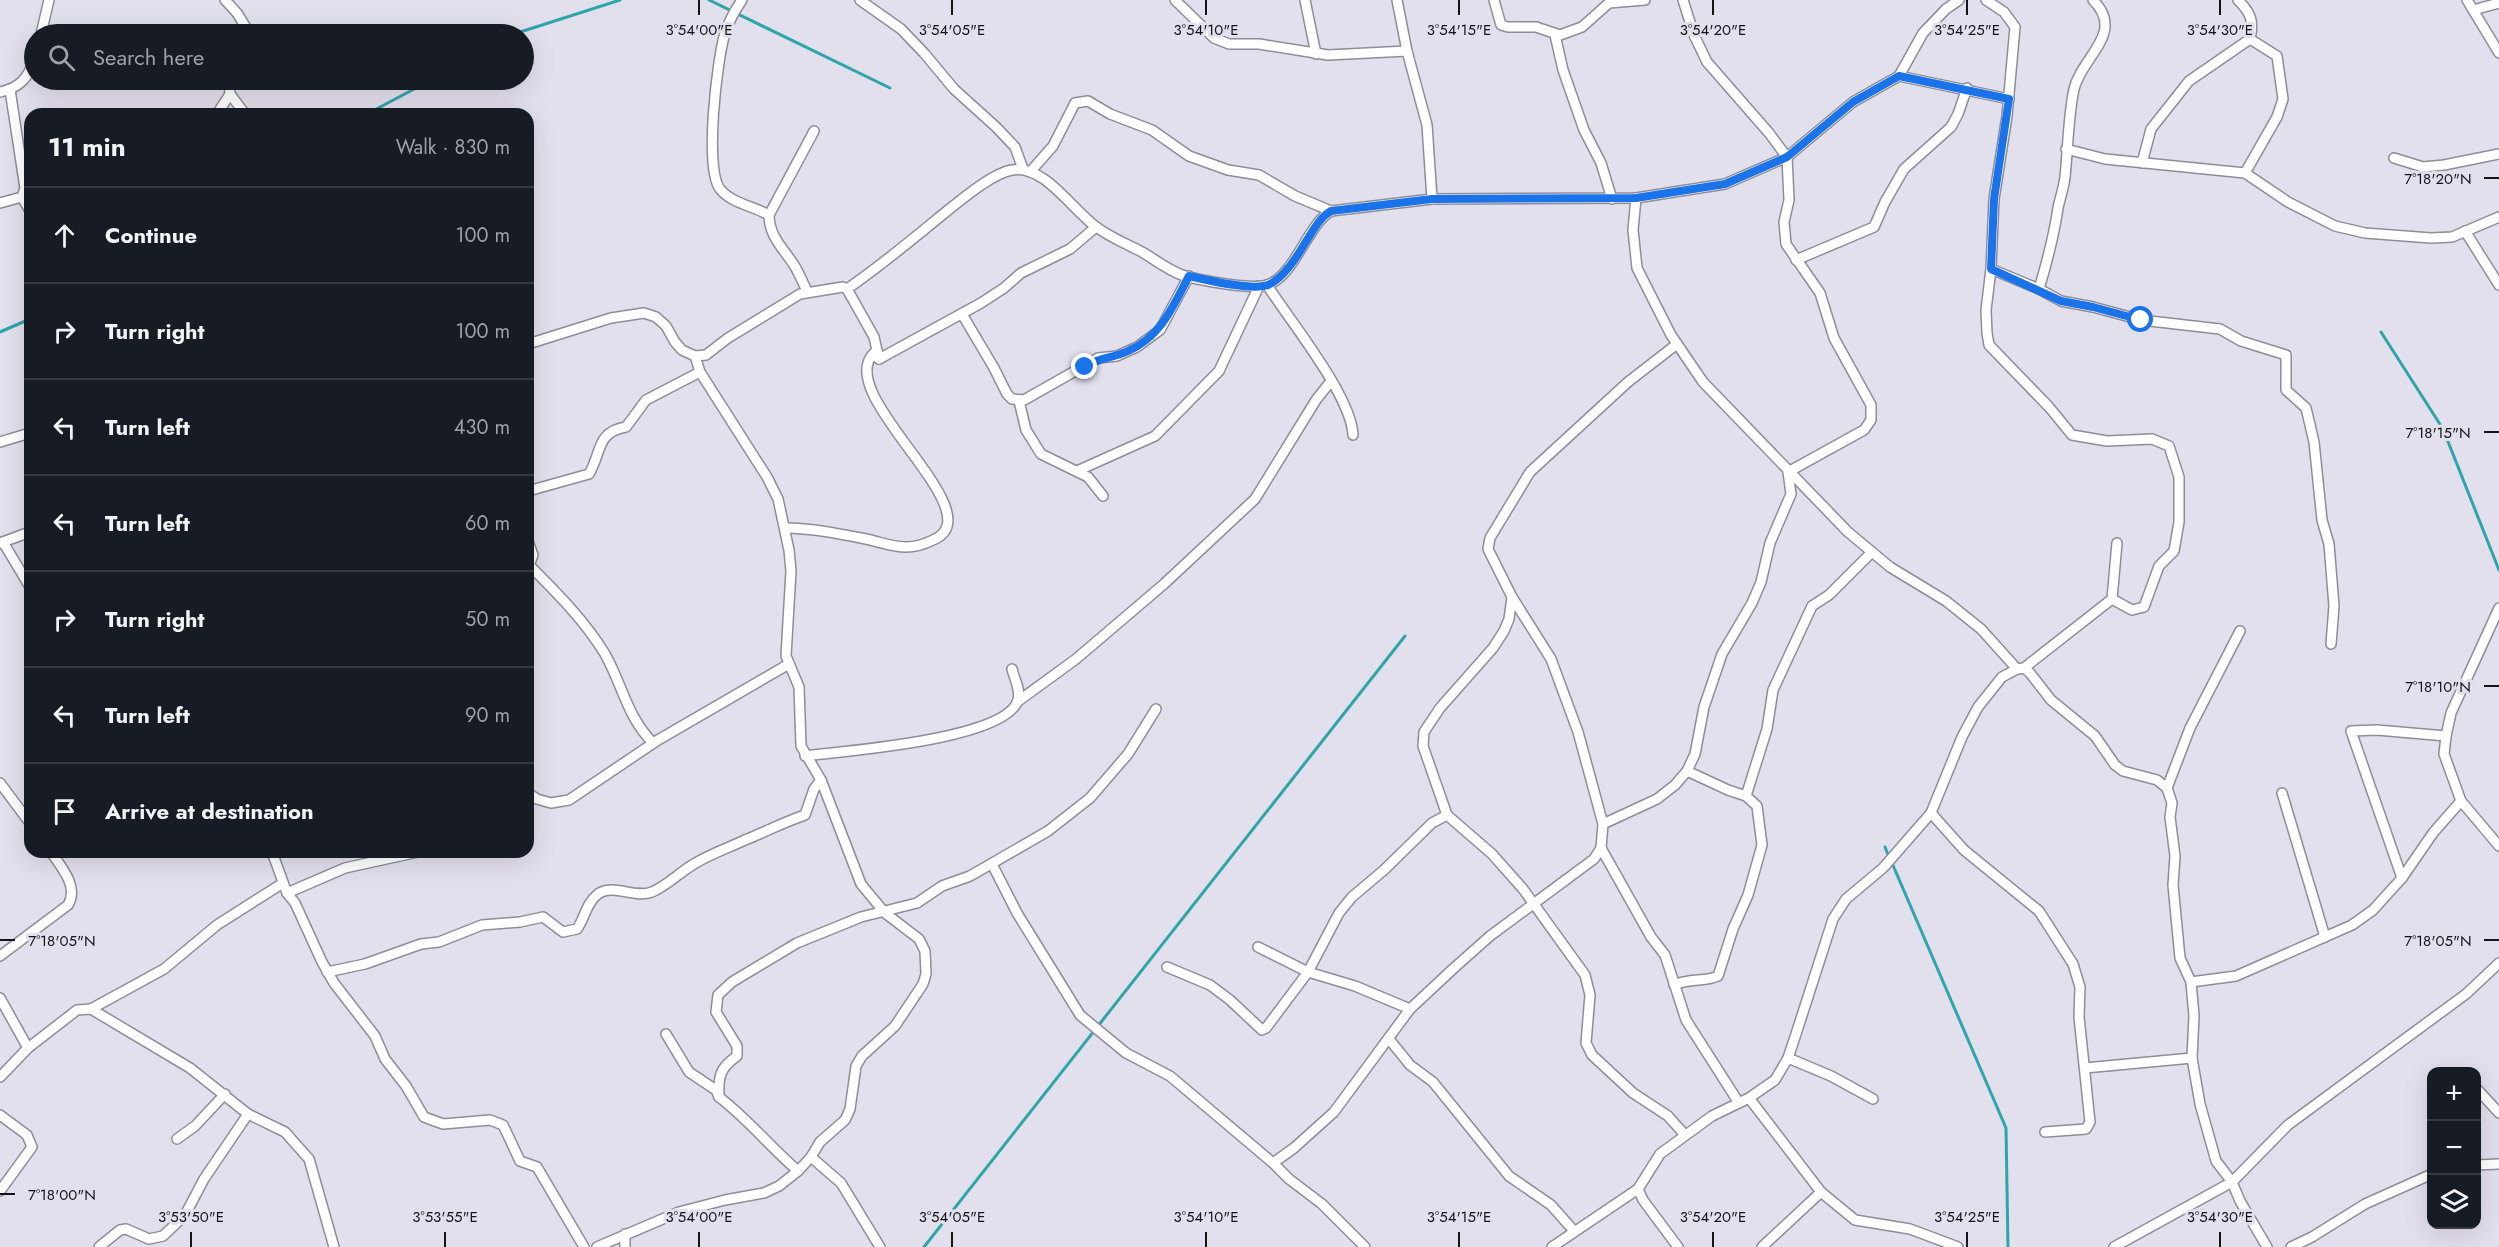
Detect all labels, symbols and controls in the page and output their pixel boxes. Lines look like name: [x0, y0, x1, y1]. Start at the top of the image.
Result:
text: 3°54'00"E: [665, 19, 733, 41]
text: 3°54'05"E: [919, 19, 985, 41]
text: 3°54'10"E: [1174, 19, 1238, 41]
text: 3°54'15"E: [1427, 19, 1491, 41]
text: 3°54'20"E: [1680, 19, 1746, 41]
text: 3°54'25"E: [1934, 19, 2000, 41]
text: 3°54'30"E: [2187, 19, 2253, 41]
search box: [24, 24, 534, 90]
icon: search: [45, 41, 78, 74]
text: Search here: [93, 41, 204, 73]
text: 11 min: [48, 128, 126, 166]
text: Walk · 830 m: [396, 133, 510, 162]
text: 7°18'20"N: [2404, 168, 2472, 190]
icon: ahead: [48, 219, 81, 252]
text: Continue: [105, 219, 197, 251]
text: 100 m: [455, 221, 510, 250]
route start: [2127, 306, 2153, 332]
icon: right: [48, 315, 81, 348]
text: Turn right: [105, 315, 205, 347]
text: 100 m: [455, 317, 510, 346]
route end: [1071, 353, 1097, 379]
icon: left: [48, 411, 81, 444]
text: Turn left: [105, 411, 190, 443]
text: 430 m: [454, 413, 510, 442]
text: 7°18'15"N: [2405, 422, 2471, 444]
icon: left: [48, 507, 81, 540]
text: Turn left: [105, 507, 190, 539]
text: 60 m: [465, 509, 510, 538]
icon: right: [48, 603, 81, 636]
text: Turn right: [105, 603, 205, 635]
text: 50 m: [465, 605, 510, 634]
text: 7°18'10"N: [2405, 676, 2471, 698]
icon: left: [48, 699, 81, 732]
text: Turn left: [105, 699, 190, 731]
text: 90 m: [465, 701, 510, 730]
icon: arrive: [48, 795, 81, 828]
text: Arrive at destination: [105, 795, 314, 827]
text: 7°18'05"N: [28, 930, 96, 952]
text: 7°18'05"N: [2404, 930, 2472, 952]
map controls: [2427, 1067, 2481, 1229]
button: +: [2427, 1067, 2481, 1121]
button: −: [2427, 1121, 2481, 1175]
button: layers: [2427, 1175, 2481, 1229]
text: 7°18'00"N: [28, 1184, 96, 1206]
text: 3°53'50"E: [158, 1206, 224, 1228]
text: 3°53'55"E: [412, 1206, 478, 1228]
text: 3°54'00"E: [665, 1206, 733, 1228]
text: 3°54'05"E: [919, 1206, 985, 1228]
text: 3°54'10"E: [1174, 1206, 1238, 1228]
text: 3°54'15"E: [1427, 1206, 1491, 1228]
text: 3°54'20"E: [1680, 1206, 1746, 1228]
text: 3°54'25"E: [1934, 1206, 2000, 1228]
text: 3°54'30"E: [2187, 1206, 2253, 1228]

